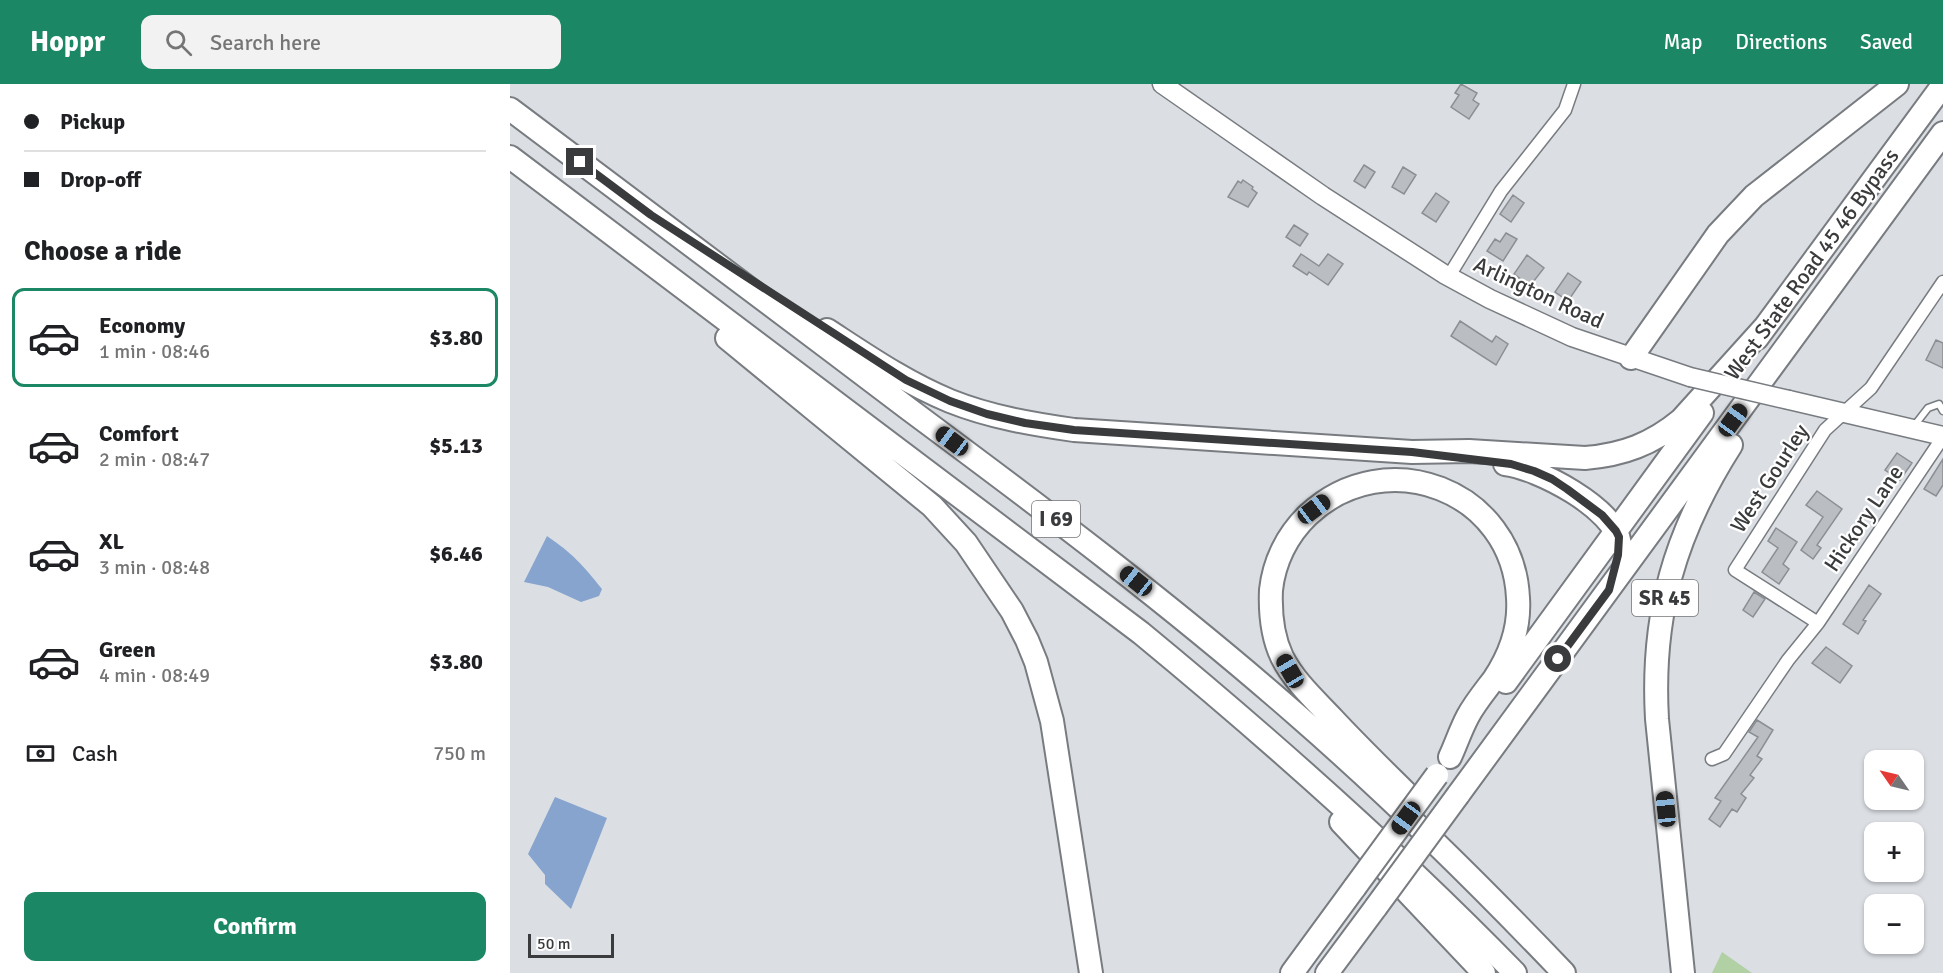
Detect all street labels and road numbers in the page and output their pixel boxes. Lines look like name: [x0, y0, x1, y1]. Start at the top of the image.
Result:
street label: West State Road 45 46 Bypass: [1718, 143, 1905, 385]
street label: Arlington Road: [1469, 251, 1608, 334]
street label: West Gourley: [1724, 418, 1815, 538]
street label: Hickory Lane: [1818, 460, 1909, 577]
road number: I 69: [1032, 501, 1080, 537]
road number: SR 45: [1632, 580, 1698, 616]

